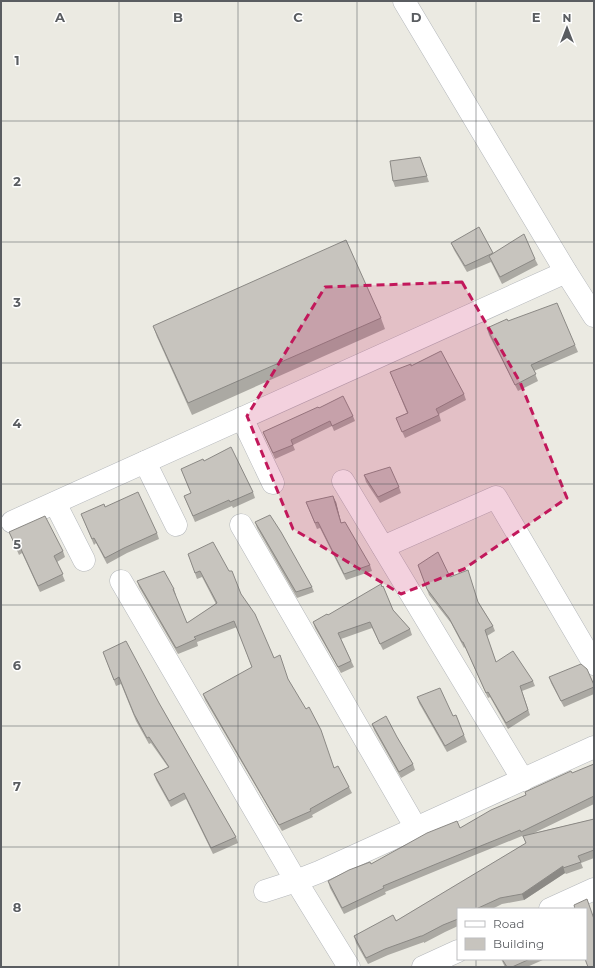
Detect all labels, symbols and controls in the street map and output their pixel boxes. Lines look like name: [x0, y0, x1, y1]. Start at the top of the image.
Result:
north arrow: [547, 8, 587, 48]
text: A: [54, 9, 66, 25]
text: B: [173, 9, 183, 25]
text: C: [293, 9, 303, 25]
text: D: [411, 9, 422, 25]
text: E: [532, 9, 541, 25]
text: N: [563, 11, 571, 25]
text: 1: [14, 52, 20, 68]
text: 2: [13, 173, 21, 189]
text: 3: [12, 294, 21, 310]
text: 4: [13, 415, 22, 431]
text: 5: [13, 536, 21, 552]
text: 6: [13, 657, 22, 673]
text: 7: [13, 778, 21, 794]
text: 8: [13, 899, 22, 915]
legend: [457, 908, 587, 960]
text: Road: [493, 916, 524, 931]
text: Building: [493, 936, 544, 951]

